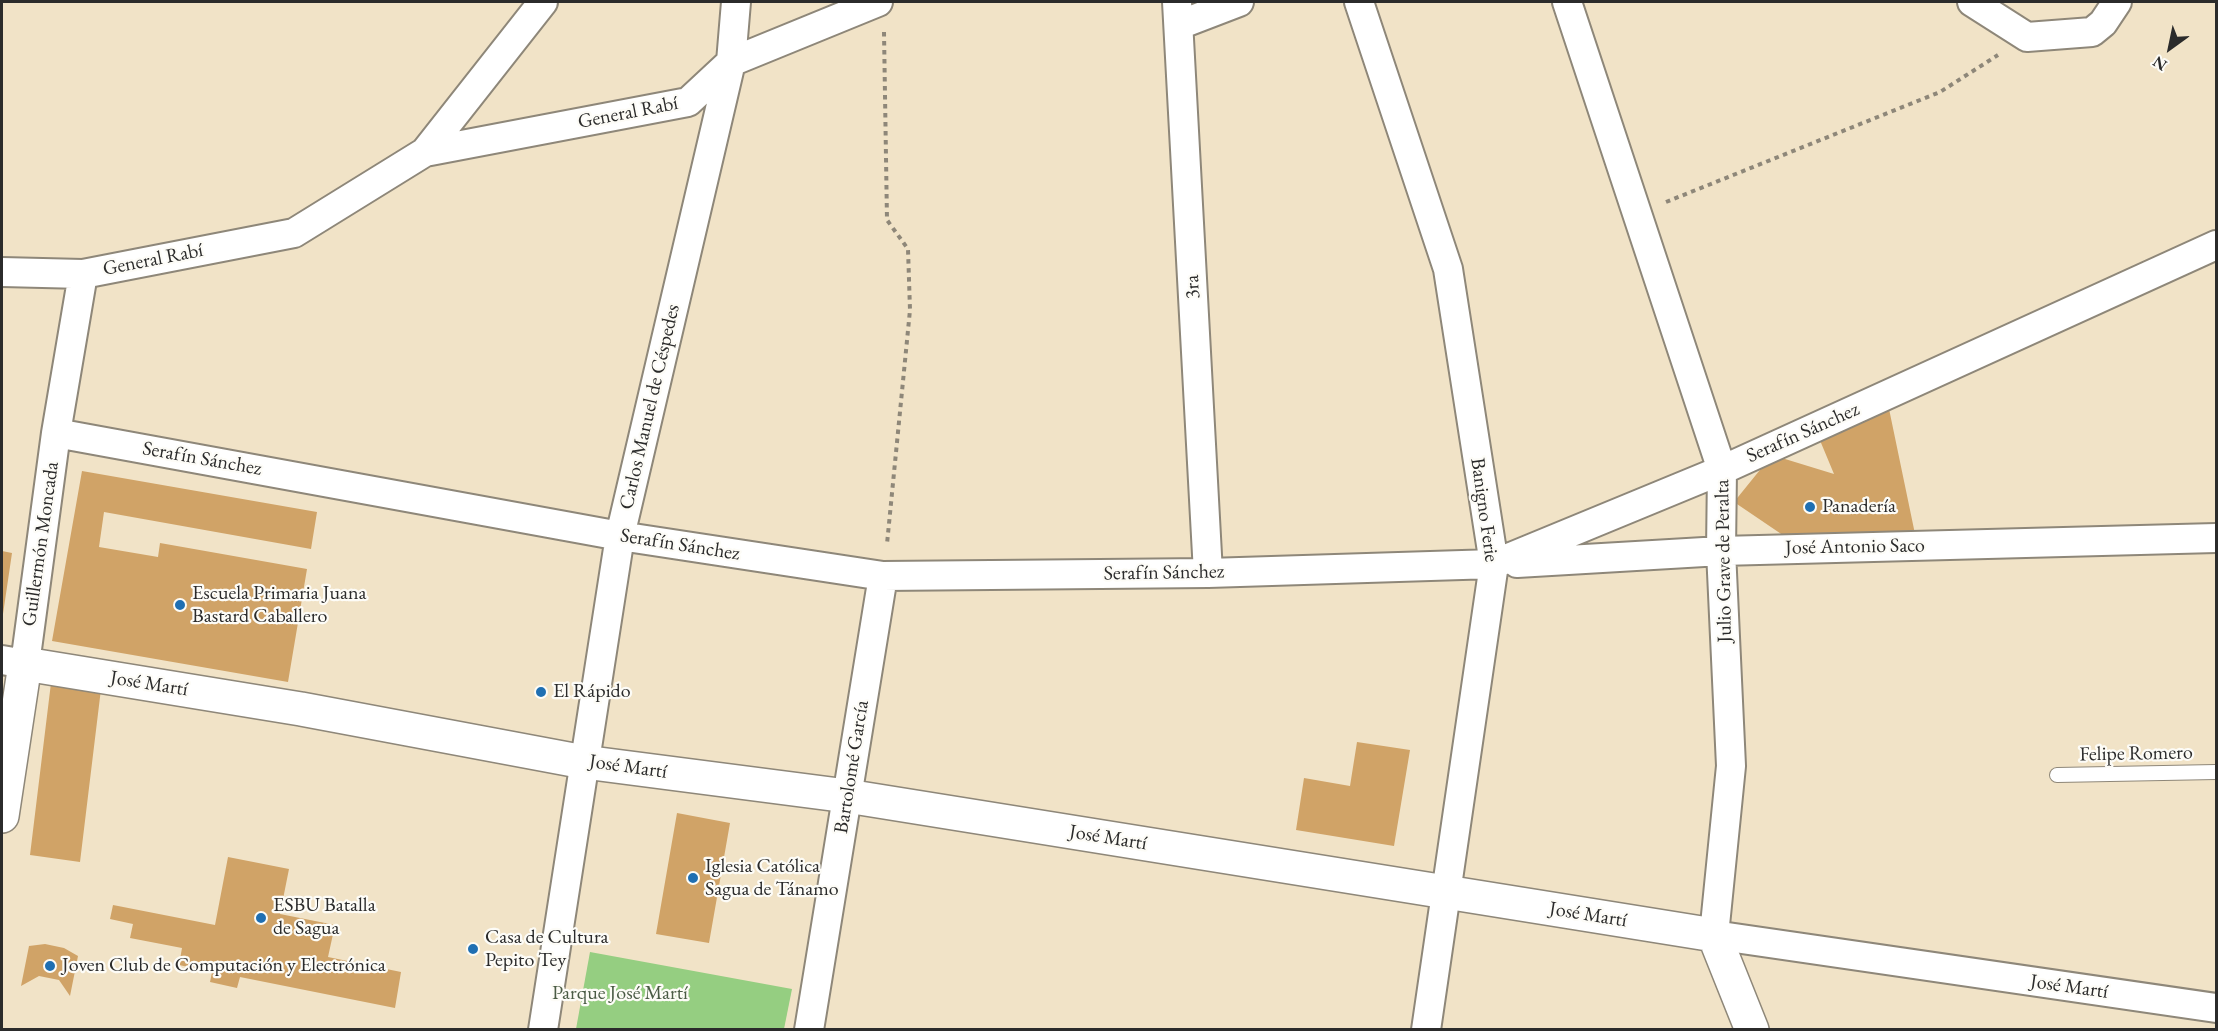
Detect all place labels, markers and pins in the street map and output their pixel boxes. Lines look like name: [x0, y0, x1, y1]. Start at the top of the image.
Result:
place label: Panadería: [1822, 495, 1896, 519]
marker: Panadería: [1803, 500, 1817, 514]
place label: Escuela Primaria Juana Bastard Caballero: [192, 582, 367, 629]
marker: Escuela Primaria Juana Bastard Caballero: [173, 598, 187, 612]
place label: El Rápido: [553, 680, 631, 704]
marker: El Rápido: [534, 685, 548, 699]
place label: Iglesia Católica Sagua de Tánamo: [705, 855, 839, 902]
marker: Iglesia Católica Sagua de Tánamo: [686, 871, 700, 885]
place label: ESBU Batalla de Sagua: [273, 894, 376, 941]
marker: ESBU Batalla de Sagua: [254, 911, 268, 925]
place label: Casa de Cultura Pepito Tey: [485, 926, 609, 973]
marker: Casa de Cultura Pepito Tey: [466, 942, 480, 956]
place label: Joven Club de Computación y Electrónica: [62, 954, 386, 978]
marker: Joven Club de Computación y Electrónica: [43, 959, 57, 973]

